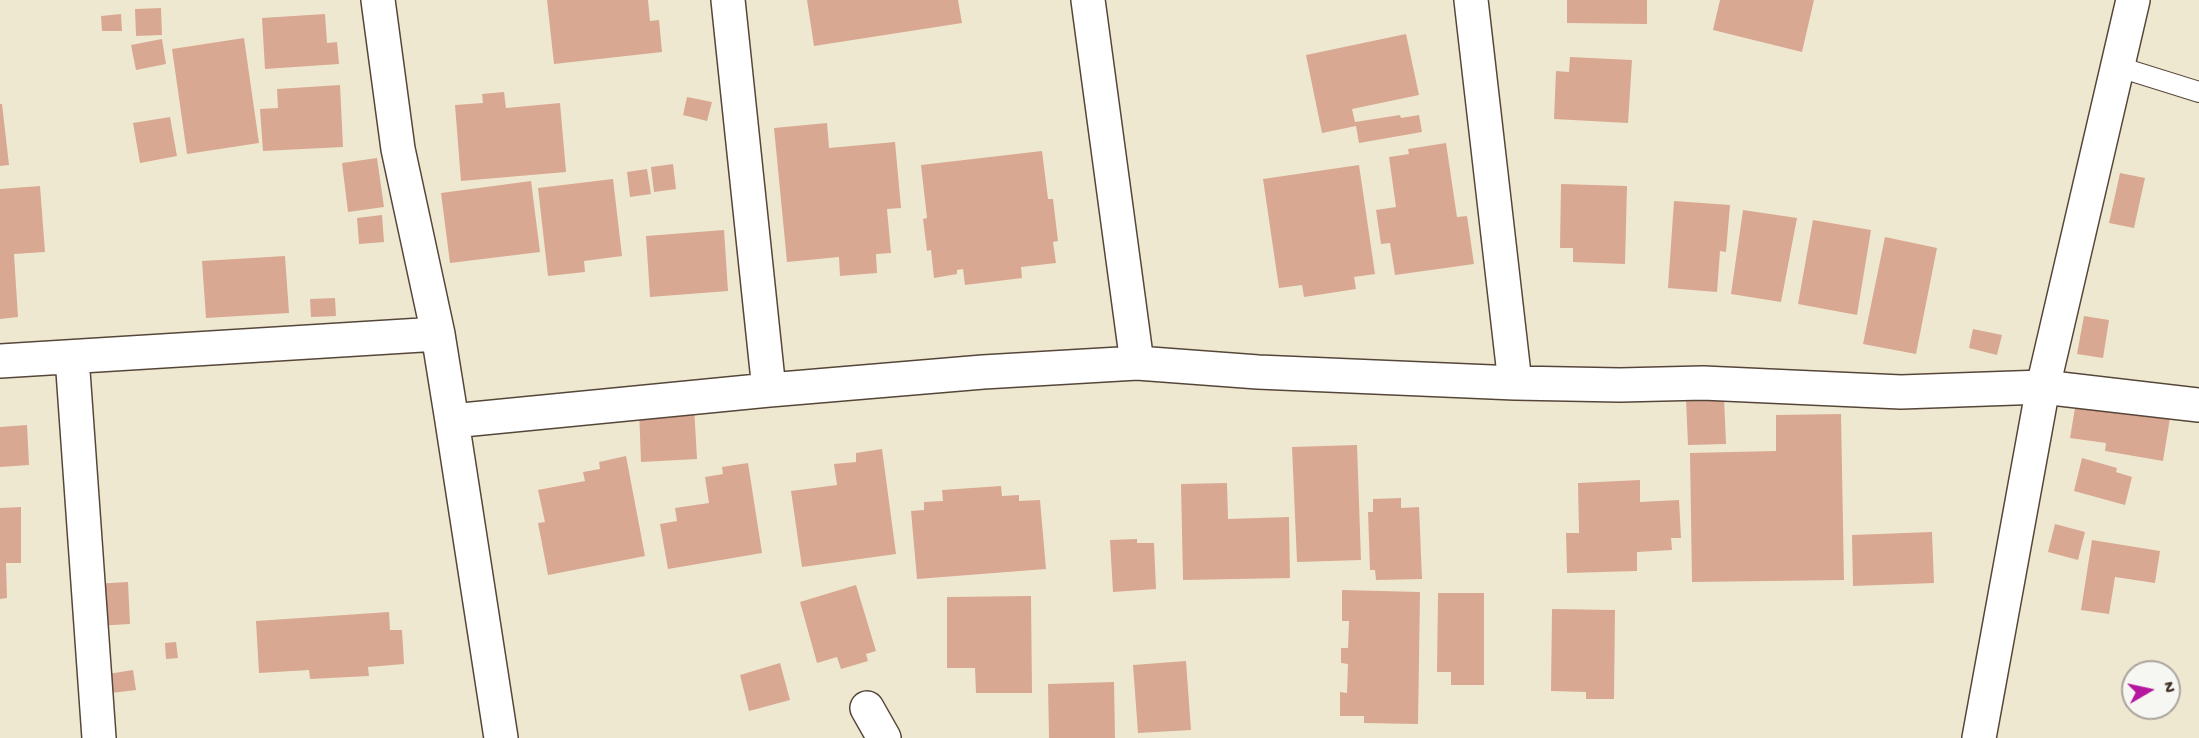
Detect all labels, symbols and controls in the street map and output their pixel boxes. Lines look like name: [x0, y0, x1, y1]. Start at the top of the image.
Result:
north arrow: [2121, 660, 2181, 720]
text: N: [2157, 681, 2177, 694]

